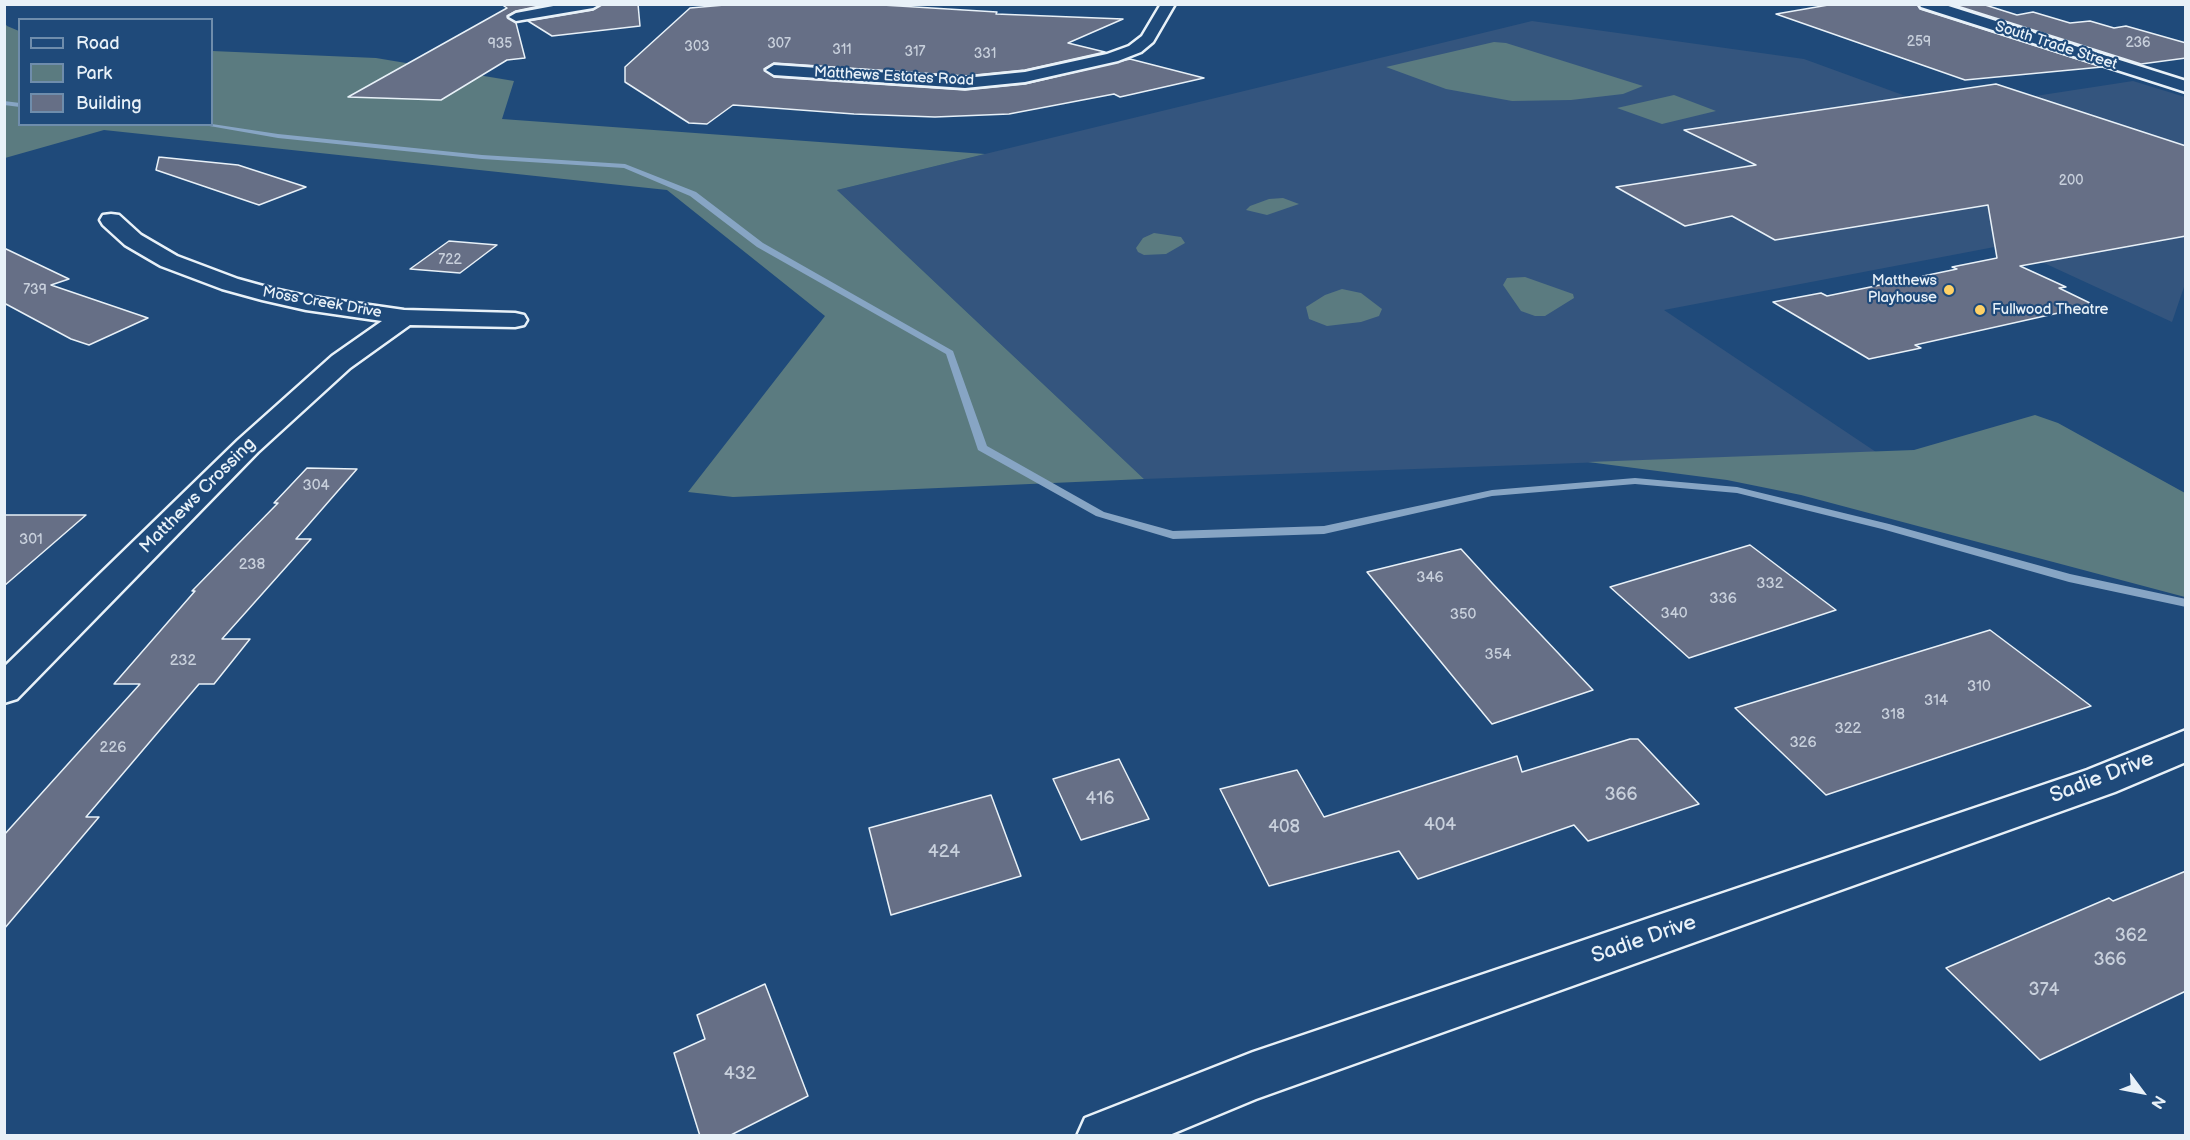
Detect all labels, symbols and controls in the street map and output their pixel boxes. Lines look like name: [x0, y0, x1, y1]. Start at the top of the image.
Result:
legend: [18, 18, 213, 126]
street label: South Trade Street: [1993, 18, 2119, 74]
text: Road: [76, 33, 120, 54]
house number: 259: [1907, 34, 1931, 50]
house number: 236: [2125, 35, 2151, 51]
house number: 935: [488, 36, 512, 52]
house number: 307: [767, 36, 791, 52]
house number: 303: [684, 39, 710, 55]
house number: 311: [832, 42, 852, 58]
house number: 317: [905, 44, 925, 60]
house number: 331: [974, 46, 996, 62]
text: Park: [76, 63, 112, 84]
street label: Matthews Estates Road: [814, 64, 974, 90]
text: Building: [76, 93, 142, 114]
house number: 200: [2059, 173, 2083, 189]
house number: 722: [438, 252, 462, 268]
place label: Matthews Playhouse: [1868, 272, 1937, 307]
house number: 739: [23, 282, 47, 298]
marker: Matthews Playhouse: [1942, 283, 1956, 297]
street label: Moss Creek Drive: [261, 284, 383, 322]
place label: Fullwood Theatre: [1992, 301, 2108, 319]
marker: Fullwood Theatre: [1973, 303, 1987, 317]
street label: Matthews Crossing: [136, 434, 260, 558]
house number: 304: [302, 477, 330, 495]
house number: 301: [19, 531, 43, 549]
house number: 238: [239, 556, 265, 574]
house number: 346: [1416, 569, 1444, 587]
house number: 332: [1756, 575, 1784, 593]
house number: 336: [1709, 590, 1737, 608]
house number: 340: [1660, 605, 1688, 623]
house number: 350: [1450, 606, 1476, 624]
house number: 354: [1485, 646, 1511, 664]
house number: 232: [170, 652, 196, 670]
house number: 310: [1967, 678, 1991, 696]
house number: 314: [1924, 692, 1948, 710]
house number: 318: [1881, 706, 1905, 724]
house number: 322: [1835, 720, 1861, 738]
house number: 326: [1789, 734, 1817, 752]
house number: 226: [100, 739, 126, 757]
street label: Sadie Drive: [2047, 747, 2157, 809]
house number: 366: [1604, 784, 1638, 806]
house number: 416: [1086, 788, 1114, 810]
house number: 404: [1424, 814, 1456, 836]
house number: 408: [1268, 816, 1300, 838]
house number: 424: [928, 841, 960, 863]
street label: Sadie Drive: [1588, 910, 1700, 970]
house number: 362: [2115, 925, 2147, 947]
house number: 366: [2093, 949, 2127, 971]
house number: 374: [2029, 979, 2059, 1001]
north arrow: [2112, 1062, 2172, 1122]
house number: 432: [724, 1063, 756, 1085]
text: N: [2146, 1092, 2169, 1112]

